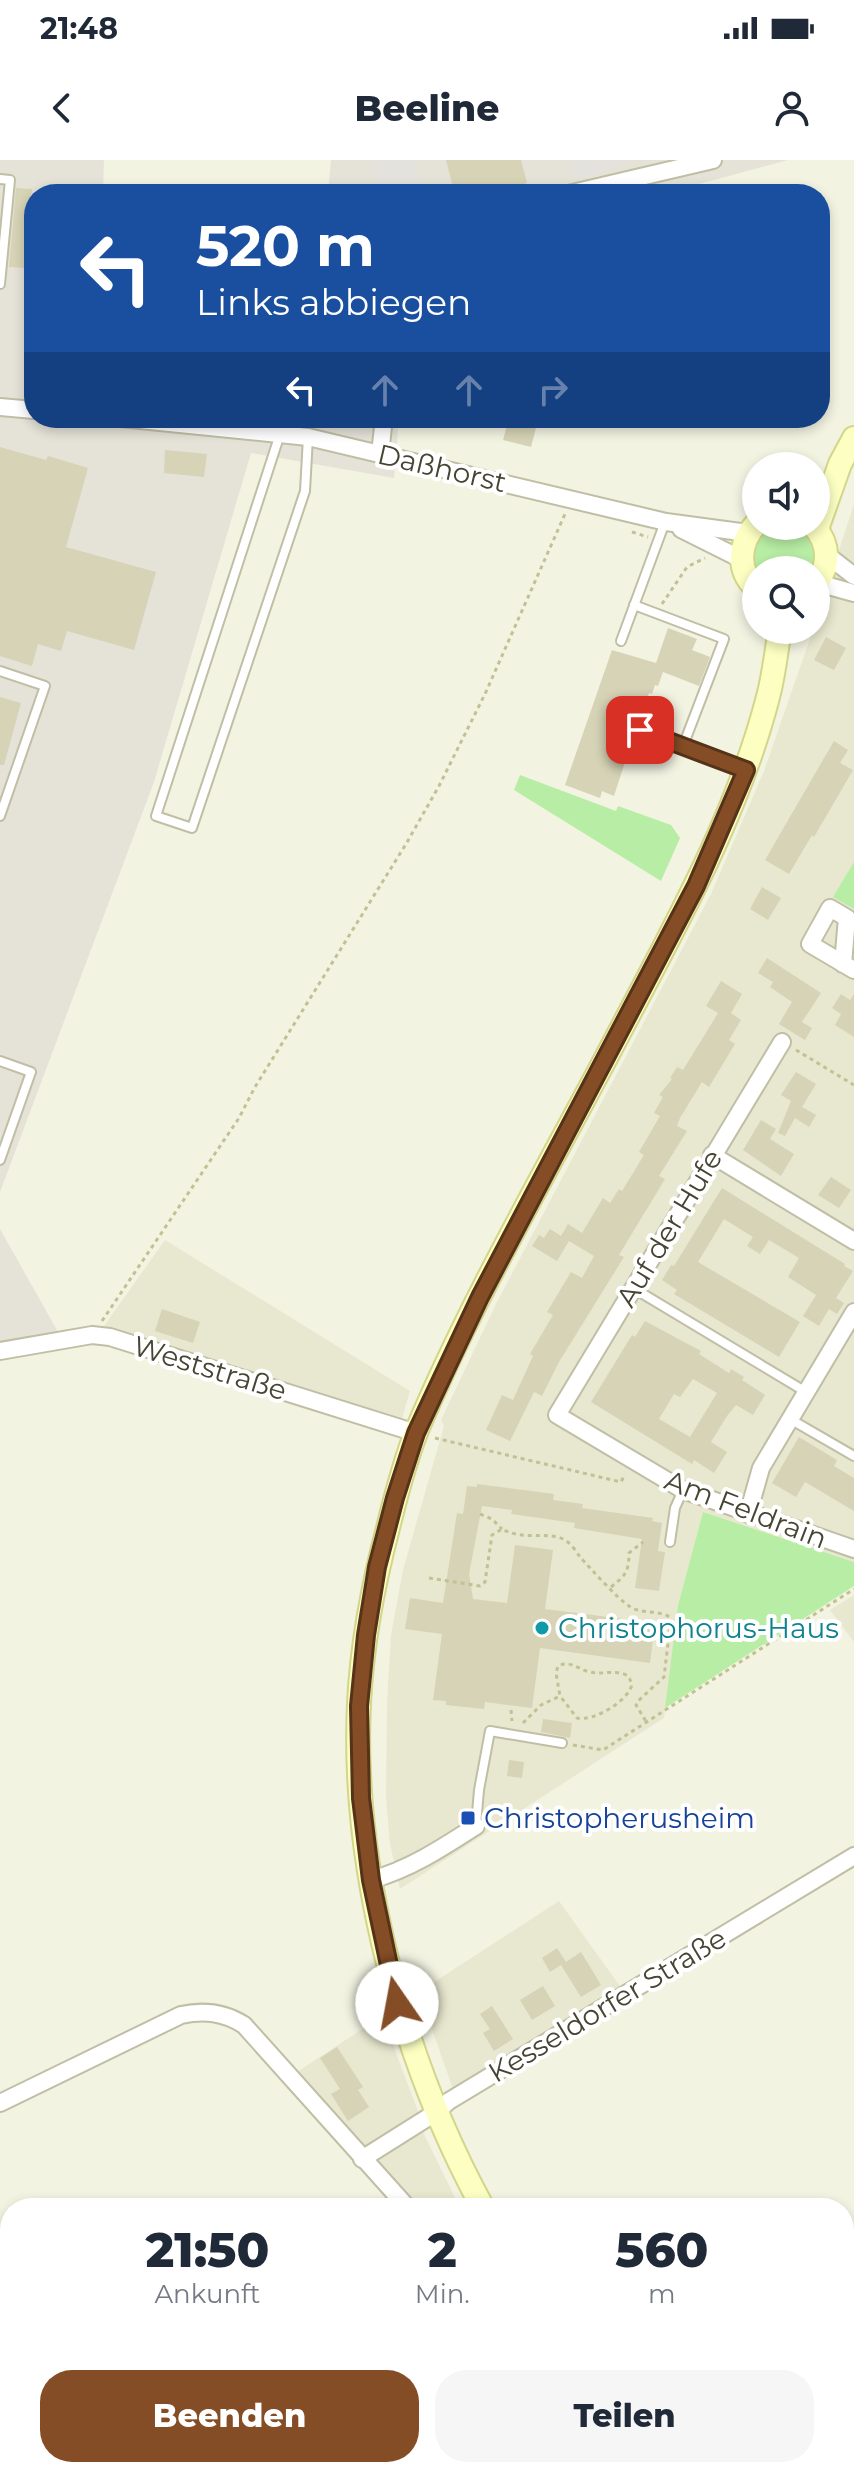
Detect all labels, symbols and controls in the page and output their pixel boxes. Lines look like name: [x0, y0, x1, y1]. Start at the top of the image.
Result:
text: 21:48: [40, 10, 118, 47]
icon: back: [40, 86, 84, 130]
text: Beeline: [355, 86, 499, 130]
icon: person: [770, 86, 814, 130]
text: 520 m: [196, 212, 375, 280]
icon: left: [64, 216, 168, 320]
text: Links abbiegen: [196, 280, 471, 324]
icon: left: [279, 368, 323, 412]
icon: ahead: [363, 368, 407, 412]
icon: ahead: [447, 368, 491, 412]
icon: right: [531, 368, 575, 412]
street label: Daßhorst: [374, 437, 510, 499]
map controls: [742, 452, 830, 644]
button: sound: [742, 452, 830, 540]
button: search: [742, 556, 830, 644]
pin: [606, 696, 674, 764]
icon: arrive: [618, 708, 662, 752]
street label: Auf der Hufe: [609, 1143, 729, 1313]
street label: Weststraße: [129, 1329, 291, 1407]
street label: Am Feldrain: [660, 1463, 832, 1555]
place label: Christophorus-Haus: [558, 1611, 839, 1645]
marker: Christophorus-Haus: [533, 1619, 551, 1637]
place label: Christopherusheim: [484, 1801, 755, 1835]
marker: Christopherusheim: [459, 1809, 477, 1827]
street label: Kesseldorfer Straße: [482, 1921, 732, 2089]
position arrow: [355, 1961, 439, 2045]
text: 21:50: [146, 2221, 269, 2279]
text: 2: [428, 2221, 457, 2279]
text: 560: [615, 2221, 708, 2279]
text: Ankunft: [154, 2278, 260, 2310]
text: Min.: [415, 2278, 470, 2310]
text: m: [648, 2278, 676, 2310]
button: Beenden: [40, 2370, 419, 2462]
button: Teilen: [435, 2370, 814, 2462]

